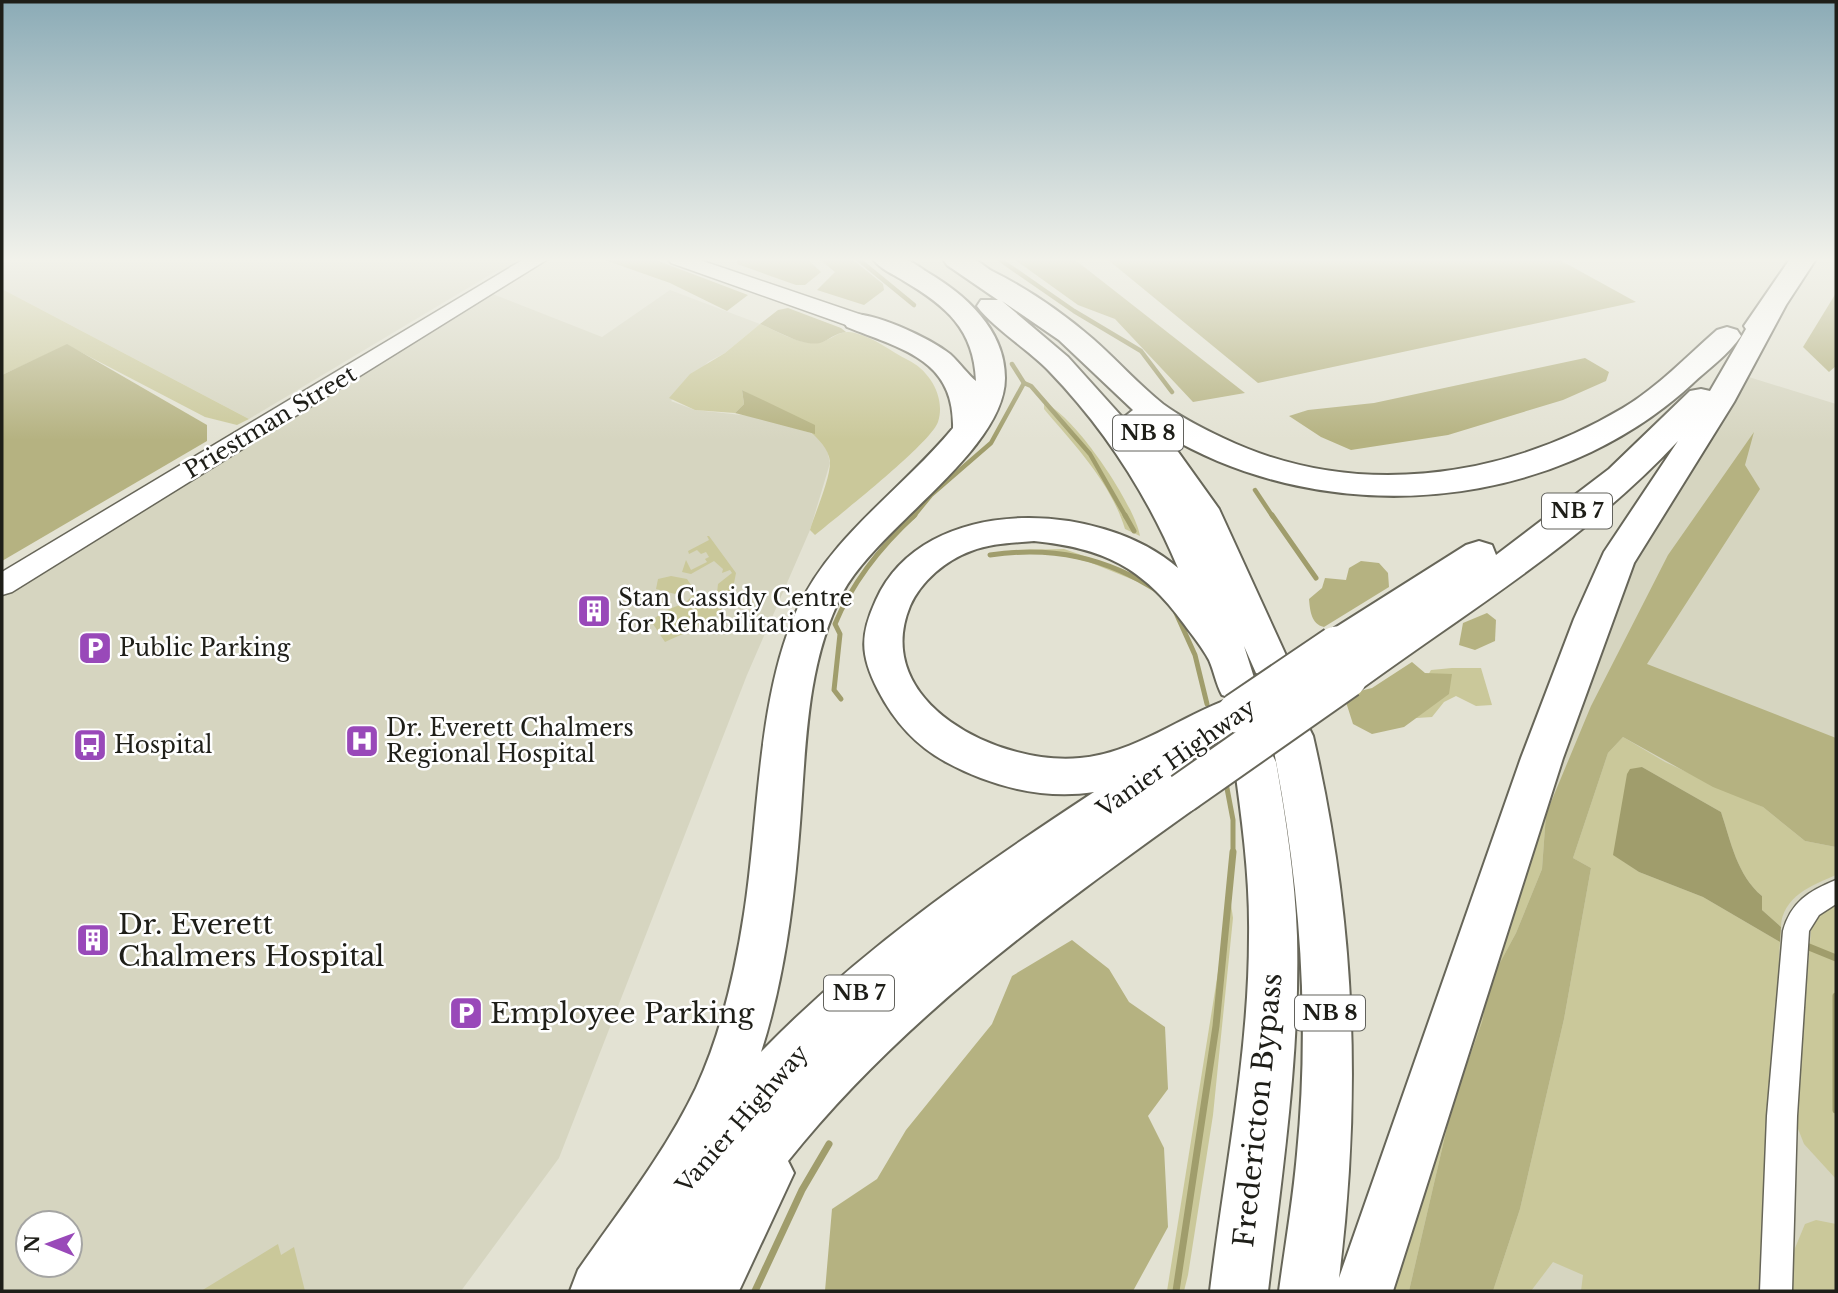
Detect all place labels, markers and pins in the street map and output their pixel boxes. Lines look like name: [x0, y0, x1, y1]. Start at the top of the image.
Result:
place label: Stan Cassidy Centre for Rehabilitation: [618, 584, 853, 638]
building icon: Stan Cassidy Centre for Rehabilitation: [575, 592, 613, 630]
parking icon: Public Parking: [76, 629, 114, 667]
place label: Public Parking: [119, 634, 291, 662]
place label: Dr. Everett Chalmers Regional Hospital: [386, 714, 634, 768]
hospital icon: Dr. Everett Chalmers Regional Hospital: [343, 722, 381, 760]
bus stop icon: Hospital: [71, 726, 109, 764]
place label: Hospital: [114, 731, 213, 759]
place label: Dr. Everett Chalmers Hospital: [118, 907, 384, 974]
building icon: Dr. Everett Chalmers Hospital: [74, 921, 112, 959]
parking icon: Employee Parking: [447, 994, 485, 1032]
place label: Employee Parking: [490, 996, 756, 1031]

